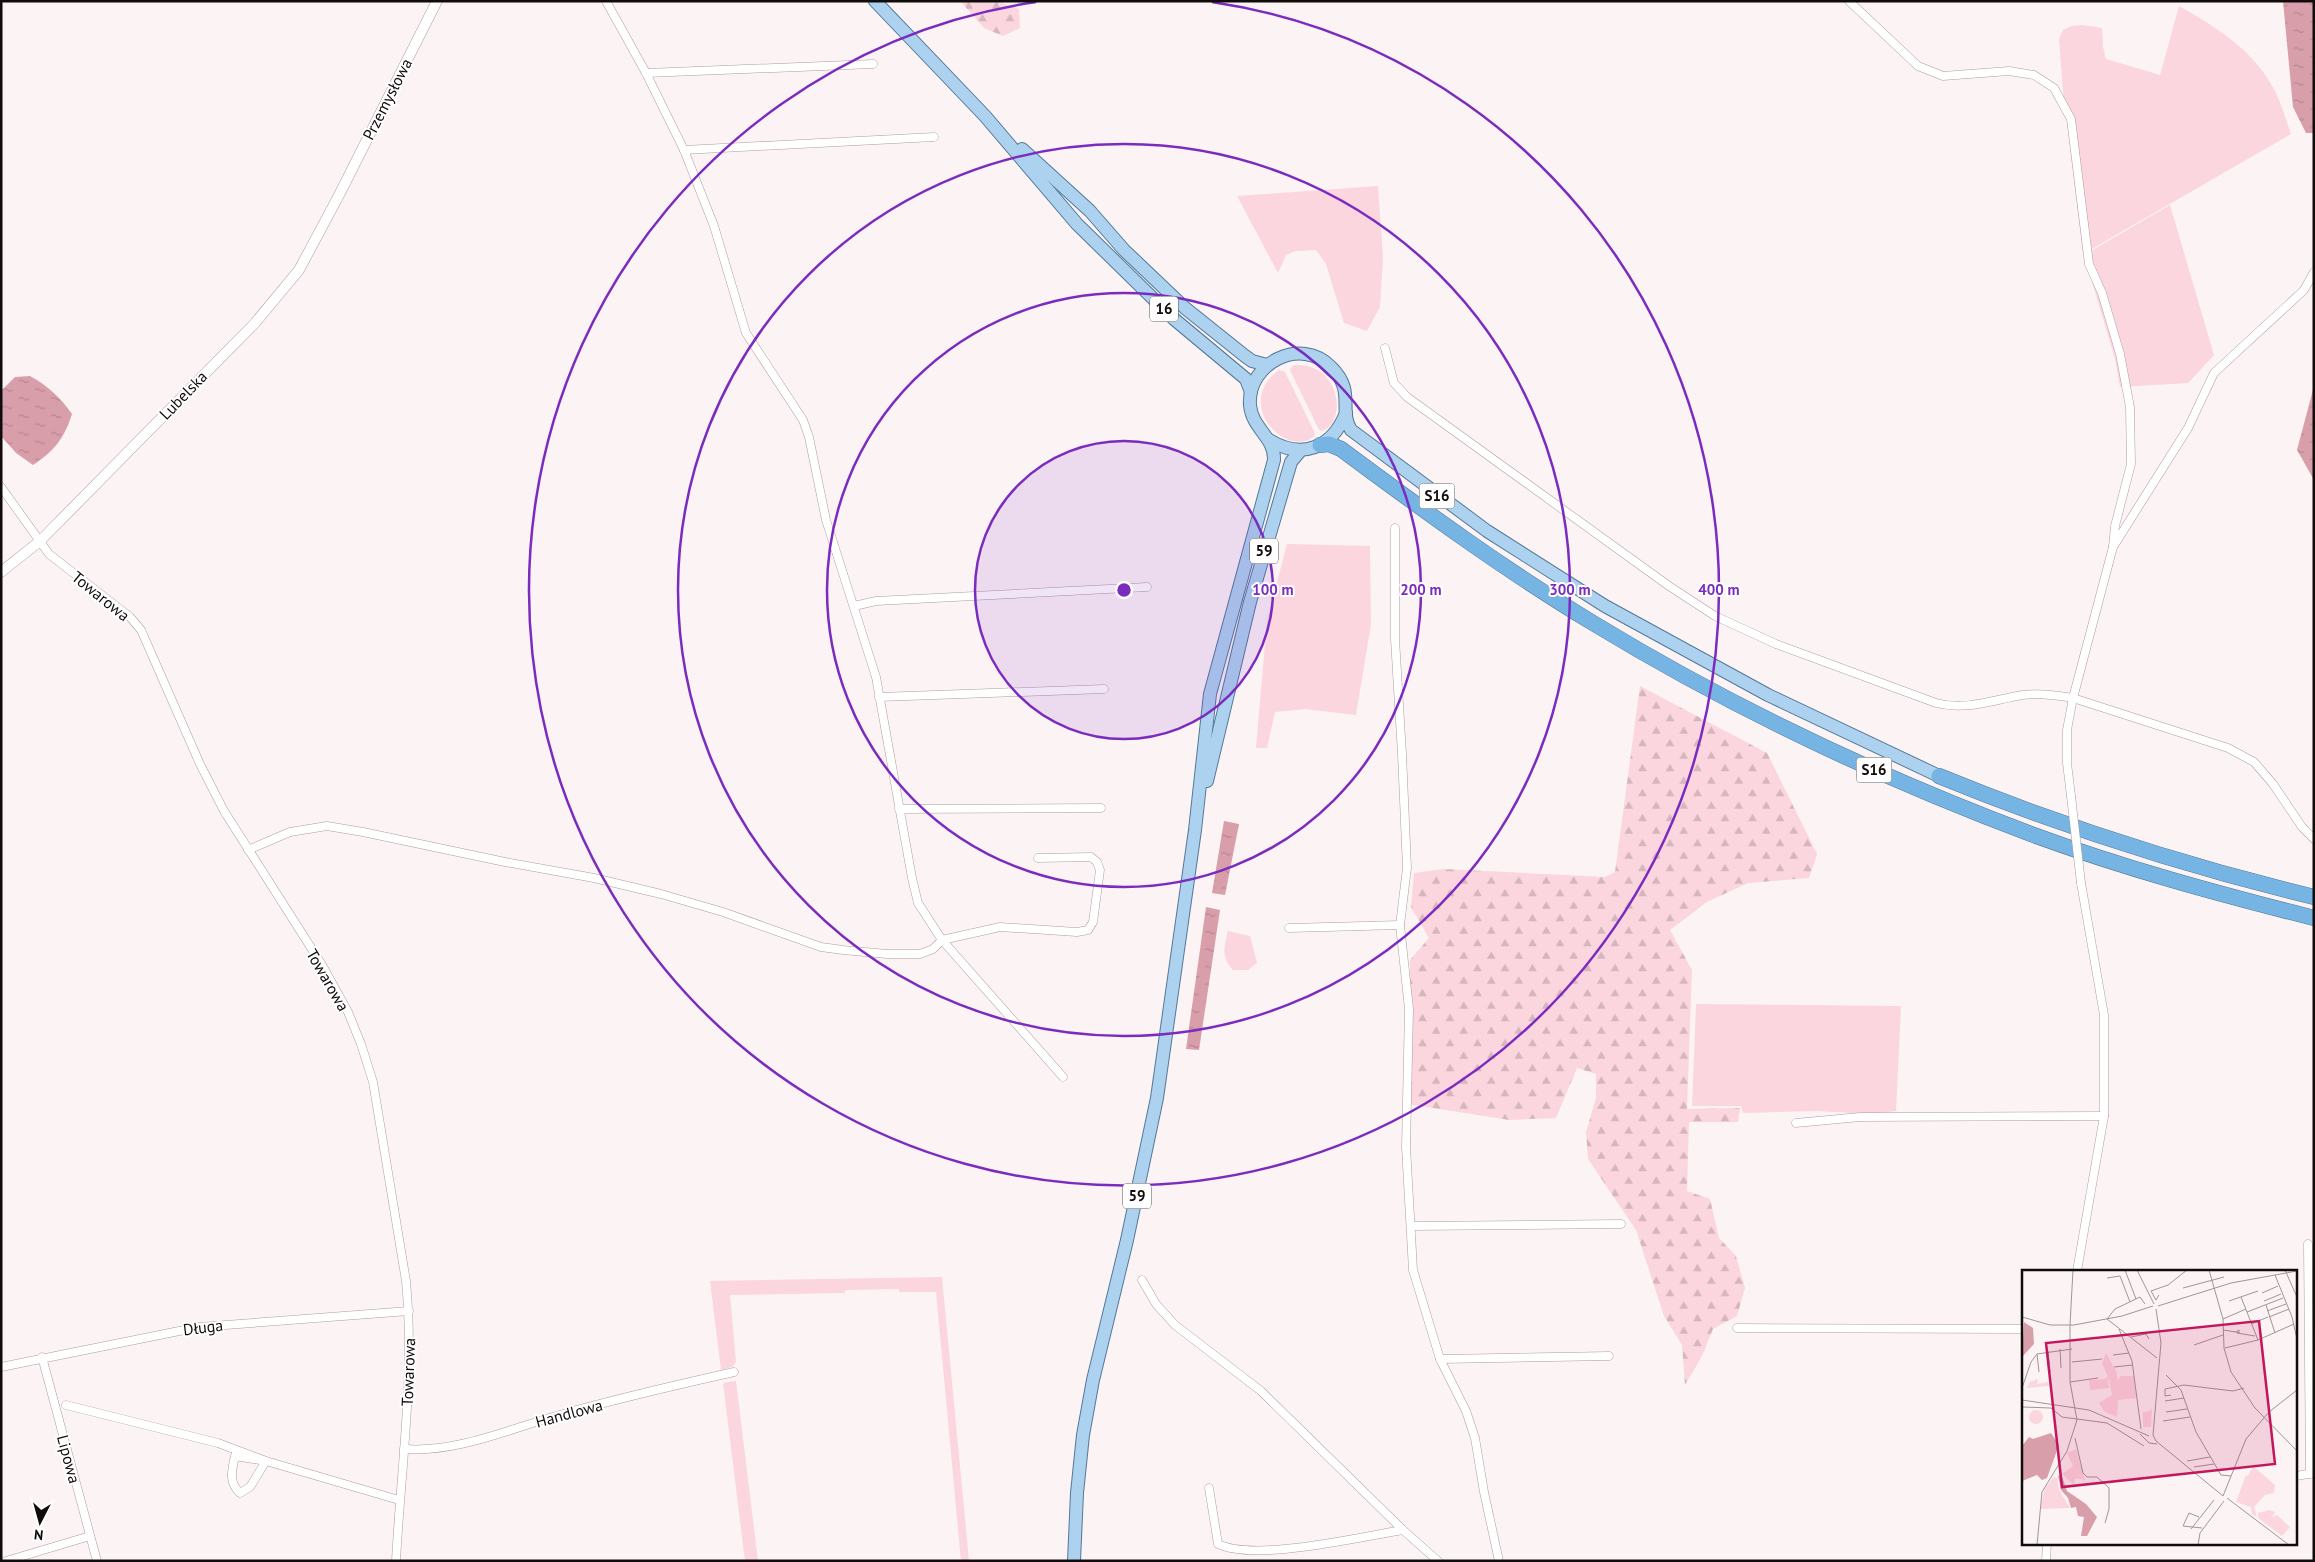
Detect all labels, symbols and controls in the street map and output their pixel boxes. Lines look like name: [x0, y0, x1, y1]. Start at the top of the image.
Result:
street label: Przemysłowa: [358, 55, 416, 143]
road number: 16: [1150, 296, 1178, 322]
street label: Lubelska: [155, 366, 211, 424]
road number: S16: [1420, 484, 1454, 508]
road number: 59: [1250, 538, 1278, 564]
street label: Towarowa: [68, 567, 134, 625]
text: 100 m: [1252, 580, 1294, 599]
text: 200 m: [1400, 580, 1442, 599]
text: 300 m: [1549, 580, 1591, 599]
text: 400 m: [1698, 580, 1740, 599]
centre of rings: [1115, 581, 1133, 599]
road number: S16: [1856, 758, 1892, 782]
street label: Towarowa: [302, 945, 354, 1015]
road number: 59: [1123, 1184, 1151, 1208]
inset map: [2022, 1270, 2298, 1544]
street label: Długa: [182, 1315, 224, 1339]
street label: Towarowa: [397, 1337, 419, 1407]
street label: Handlowa: [533, 1394, 605, 1432]
street label: Lipowa: [53, 1433, 85, 1485]
north arrow: [15, 1497, 65, 1547]
text: N: [33, 1525, 44, 1544]

